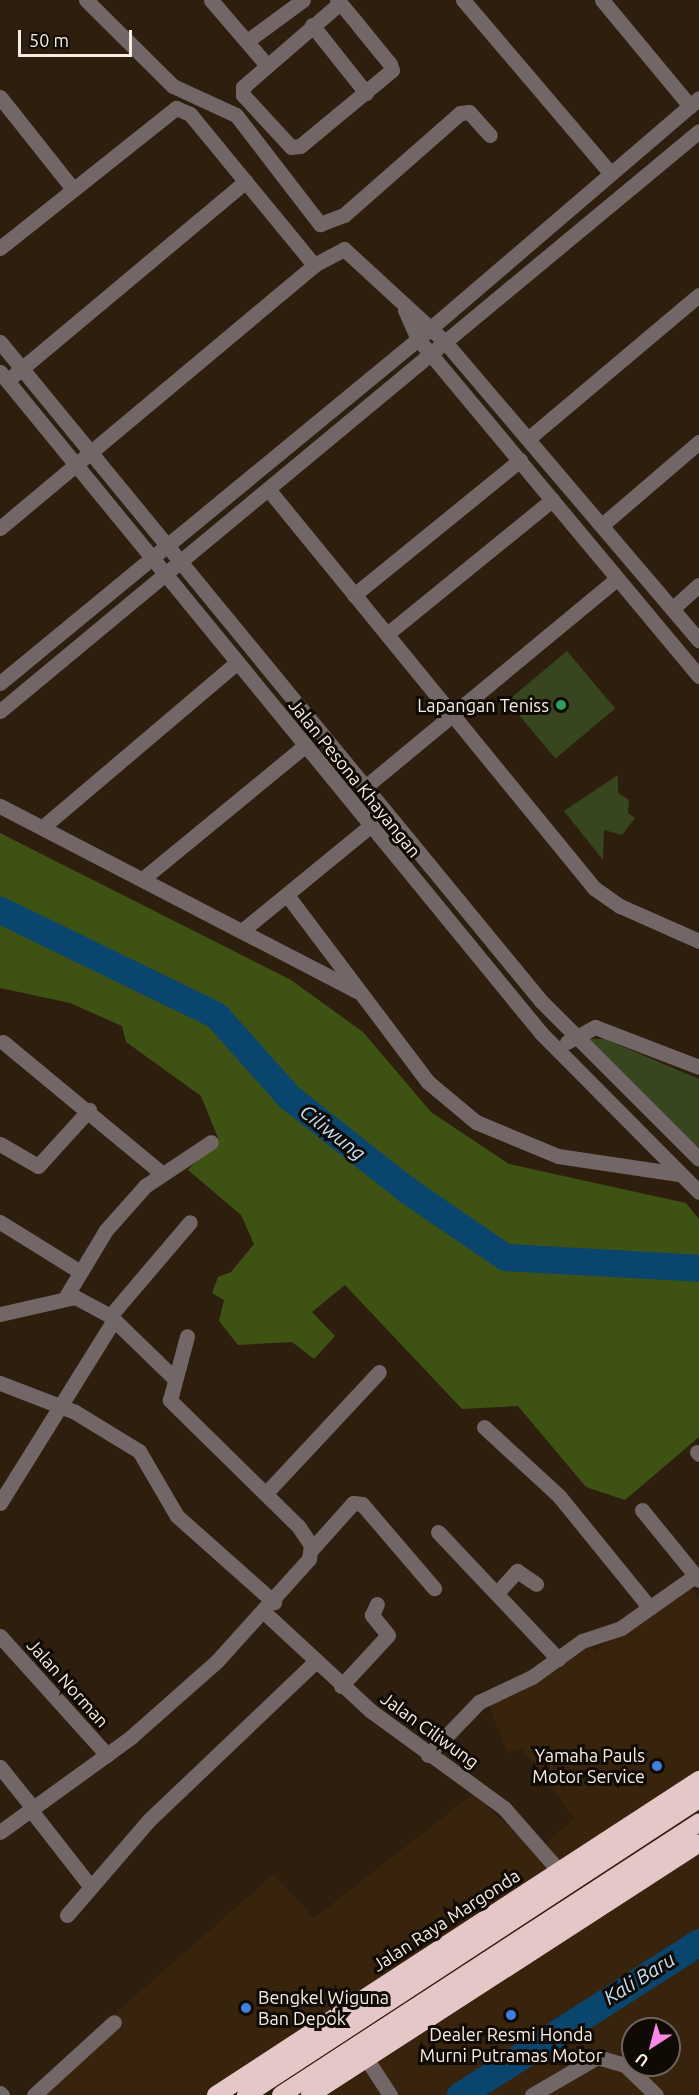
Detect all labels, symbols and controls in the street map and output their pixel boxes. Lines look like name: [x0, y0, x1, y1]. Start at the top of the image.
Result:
scale bar: [21, 18, 135, 56]
text: 50 m: [29, 30, 69, 50]
place label: Lapangan Teniss: [417, 694, 549, 716]
street label: Jalan Pesona Khayangan: [284, 695, 426, 861]
marker: Lapangan Teniss: [554, 698, 568, 712]
water label: Ciliwung: [295, 1099, 371, 1165]
street label: Jalan Norman: [23, 1634, 113, 1732]
street label: Jalan Ciliwung: [377, 1687, 483, 1773]
place label: Yamaha Pauls Motor Service: [532, 1745, 645, 1788]
marker: Yamaha Pauls Motor Service: [650, 1759, 664, 1773]
street label: Jalan Raya Margonda: [368, 1864, 524, 1976]
water label: Kali Baru: [599, 1947, 679, 2009]
place label: Bengkel Wiguna Ban Depok: [258, 1987, 389, 2030]
marker: Bengkel Wiguna Ban Depok: [239, 2001, 253, 2015]
marker: Dealer Resmi Honda Murni Putramas Motor: [504, 2008, 518, 2022]
north arrow: [621, 2017, 681, 2077]
place label: Dealer Resmi Honda Murni Putramas Motor: [420, 2024, 602, 2066]
text: U: [632, 2049, 651, 2071]

